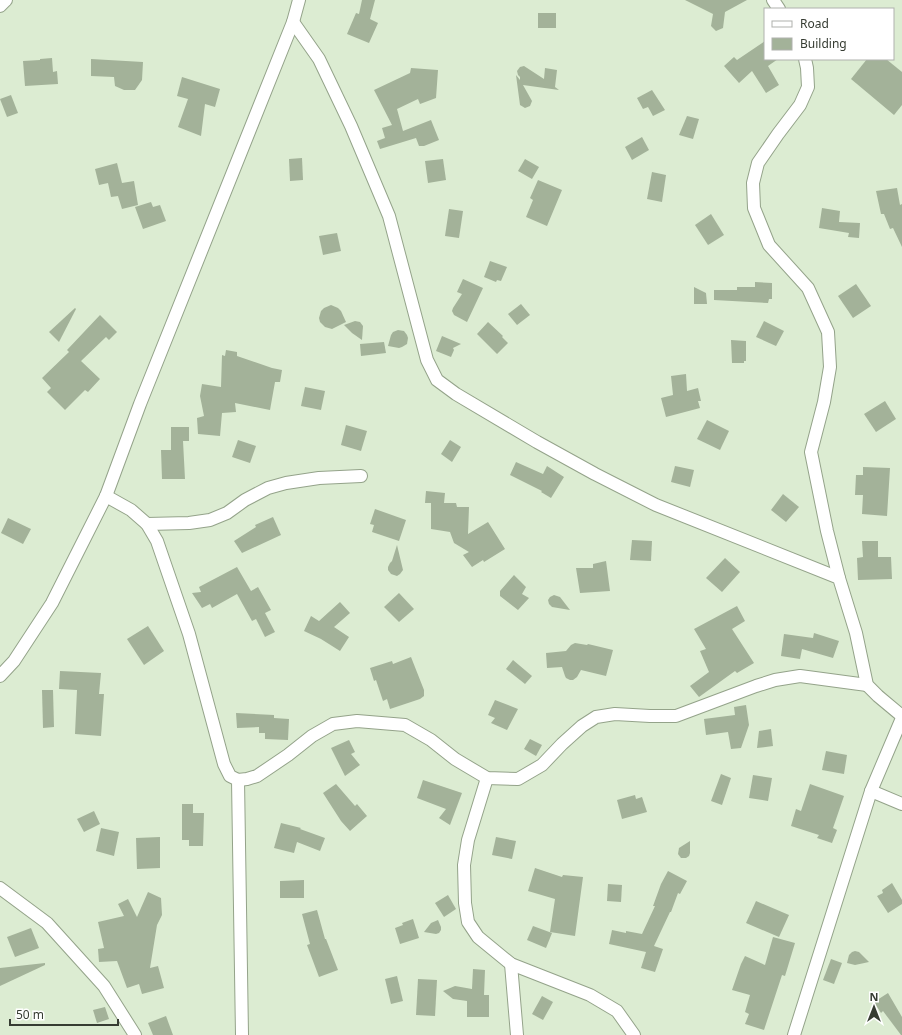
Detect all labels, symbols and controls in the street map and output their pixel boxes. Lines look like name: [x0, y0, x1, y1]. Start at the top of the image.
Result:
legend: [764, 8, 894, 60]
text: Road: [800, 15, 829, 32]
text: Building: [800, 35, 847, 52]
north arrow: [854, 987, 894, 1027]
text: N: [870, 989, 878, 1004]
scale bar: [10, 1001, 118, 1027]
text: 50 m: [16, 1006, 44, 1023]

